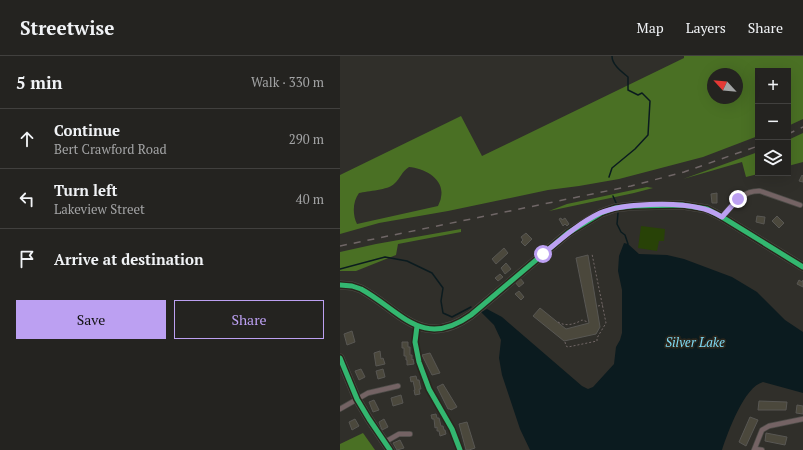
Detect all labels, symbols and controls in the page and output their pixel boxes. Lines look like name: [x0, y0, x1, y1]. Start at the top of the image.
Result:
text: Streetwise: [20, 15, 114, 40]
text: Map: [637, 18, 664, 37]
text: Layers: [686, 18, 726, 37]
text: Share: [748, 18, 783, 37]
north arrow: [707, 68, 743, 104]
map controls: [755, 68, 791, 176]
button: +: [755, 68, 791, 104]
text: 5 min: [16, 71, 63, 94]
text: Walk · 330 m: [251, 73, 324, 91]
button: −: [755, 104, 791, 140]
text: Continue: [54, 120, 120, 140]
icon: ahead: [16, 128, 38, 150]
text: 290 m: [289, 130, 324, 148]
text: Bert Crawford Road: [54, 140, 167, 158]
button: layers: [755, 140, 791, 176]
text: Turn left: [54, 180, 118, 200]
icon: left: [16, 188, 38, 210]
text: 40 m: [296, 190, 324, 208]
route end: [729, 190, 747, 208]
text: Lakeview Street: [54, 200, 145, 218]
route start: [534, 245, 552, 263]
icon: arrive: [16, 248, 38, 270]
text: Arrive at destination: [54, 249, 204, 269]
button: Save: [16, 300, 166, 339]
button: Share: [174, 300, 324, 339]
water label: Silver Lake: [665, 333, 725, 351]

